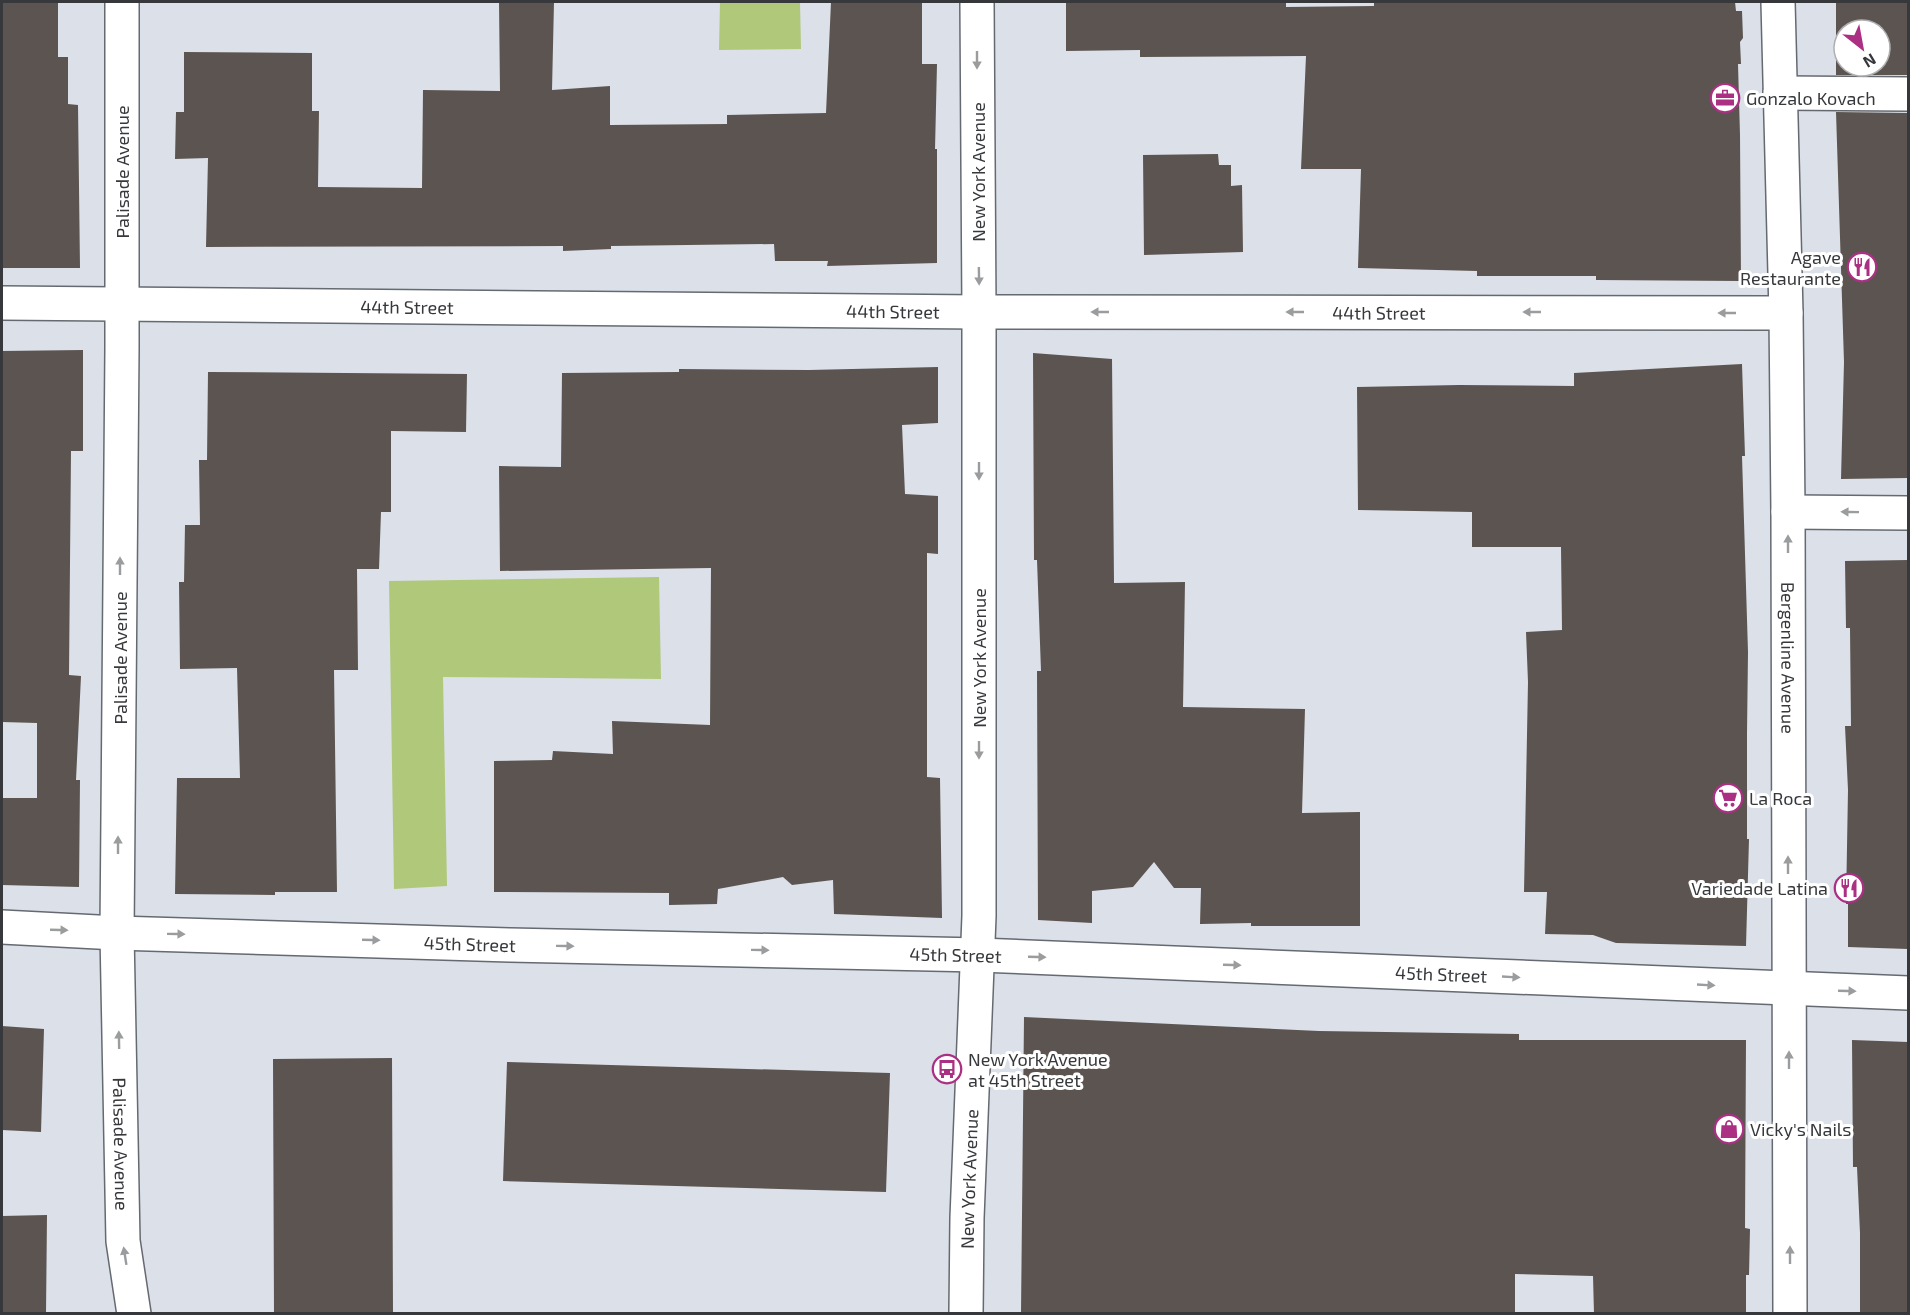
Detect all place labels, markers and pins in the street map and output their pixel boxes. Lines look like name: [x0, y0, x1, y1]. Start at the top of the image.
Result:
office icon: Gonzalo Kovach: [1709, 82, 1741, 114]
place label: Gonzalo Kovach: [1746, 87, 1876, 109]
place label: Agave Restaurante: [1740, 246, 1841, 289]
restaurant icon: Agave Restaurante: [1846, 251, 1878, 283]
supermarket icon: La Roca: [1712, 782, 1744, 814]
place label: La Roca: [1749, 787, 1812, 809]
restaurant icon: Variedade Latina: [1833, 872, 1865, 904]
place label: Variedade Latina: [1691, 877, 1828, 899]
place label: New York Avenue at 45th Street: [968, 1048, 1108, 1091]
bus stop icon: New York Avenue at 45th Street: [931, 1053, 963, 1085]
shop icon: Vicky's Nails: [1713, 1113, 1745, 1145]
place label: Vicky's Nails: [1750, 1118, 1851, 1140]

